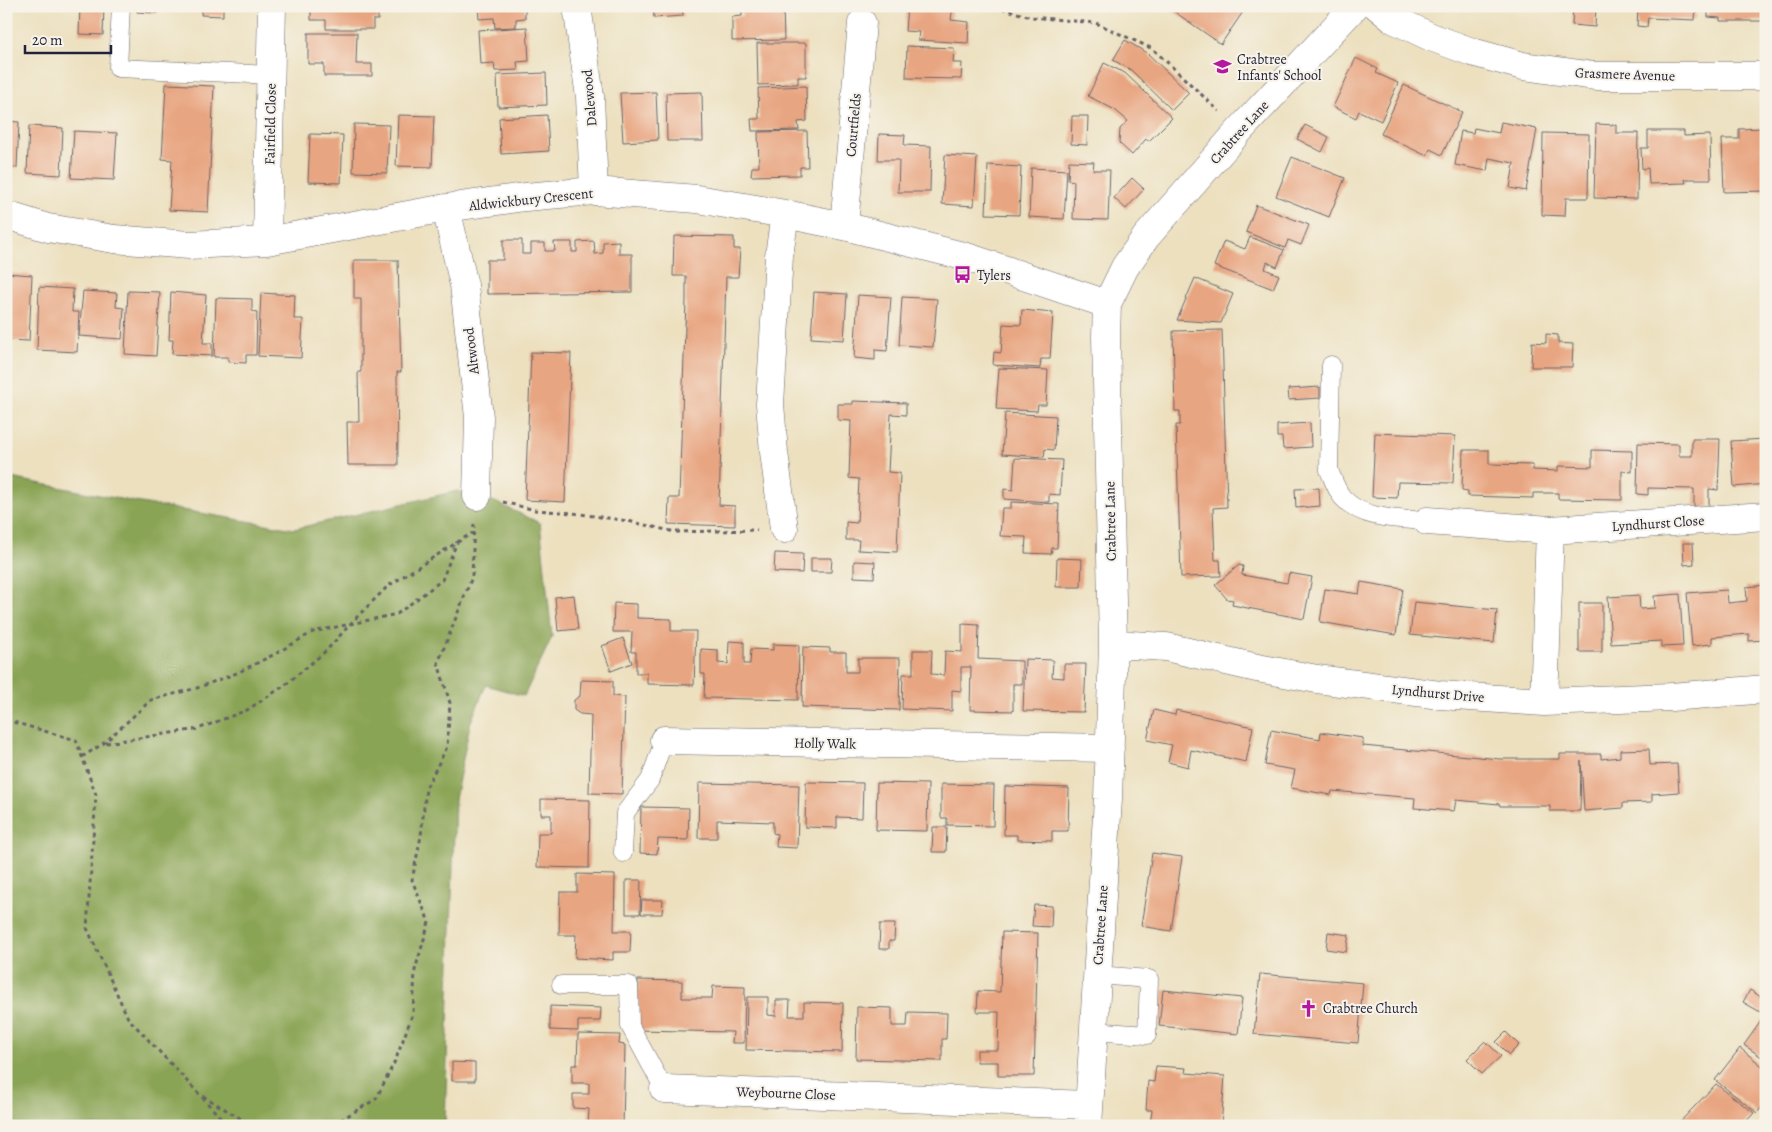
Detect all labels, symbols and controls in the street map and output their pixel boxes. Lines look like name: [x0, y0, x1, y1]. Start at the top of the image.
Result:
scale bar: [25, 22, 111, 54]
text: 20 m: [32, 30, 63, 50]
place label: Crabtree Infants' School: [1237, 50, 1322, 85]
school or university icon: Crabtree Infants' School: [1213, 57, 1233, 77]
street label: Grasmere Avenue: [1575, 63, 1675, 86]
street label: Dalewood: [578, 68, 601, 127]
street label: Fairfield Close: [260, 83, 281, 165]
street label: Courtfields: [841, 92, 866, 158]
street label: Crabtree Lane: [1206, 96, 1273, 168]
street label: Aldwickbury Crescent: [467, 183, 594, 216]
bus stop icon: Tylers: [953, 265, 973, 285]
place label: Tylers: [977, 266, 1011, 285]
street label: Altwood: [459, 326, 484, 376]
street label: Crabtree Lane: [1100, 481, 1121, 561]
street label: Lyndhurst Close: [1611, 511, 1705, 536]
street label: Lyndhurst Drive: [1391, 680, 1485, 707]
street label: Holly Walk: [794, 733, 856, 754]
street label: Crabtree Lane: [1088, 884, 1113, 966]
church icon: Crabtree Church: [1299, 998, 1319, 1018]
place label: Crabtree Church: [1323, 999, 1418, 1018]
street label: Weybourne Close: [735, 1082, 836, 1105]

